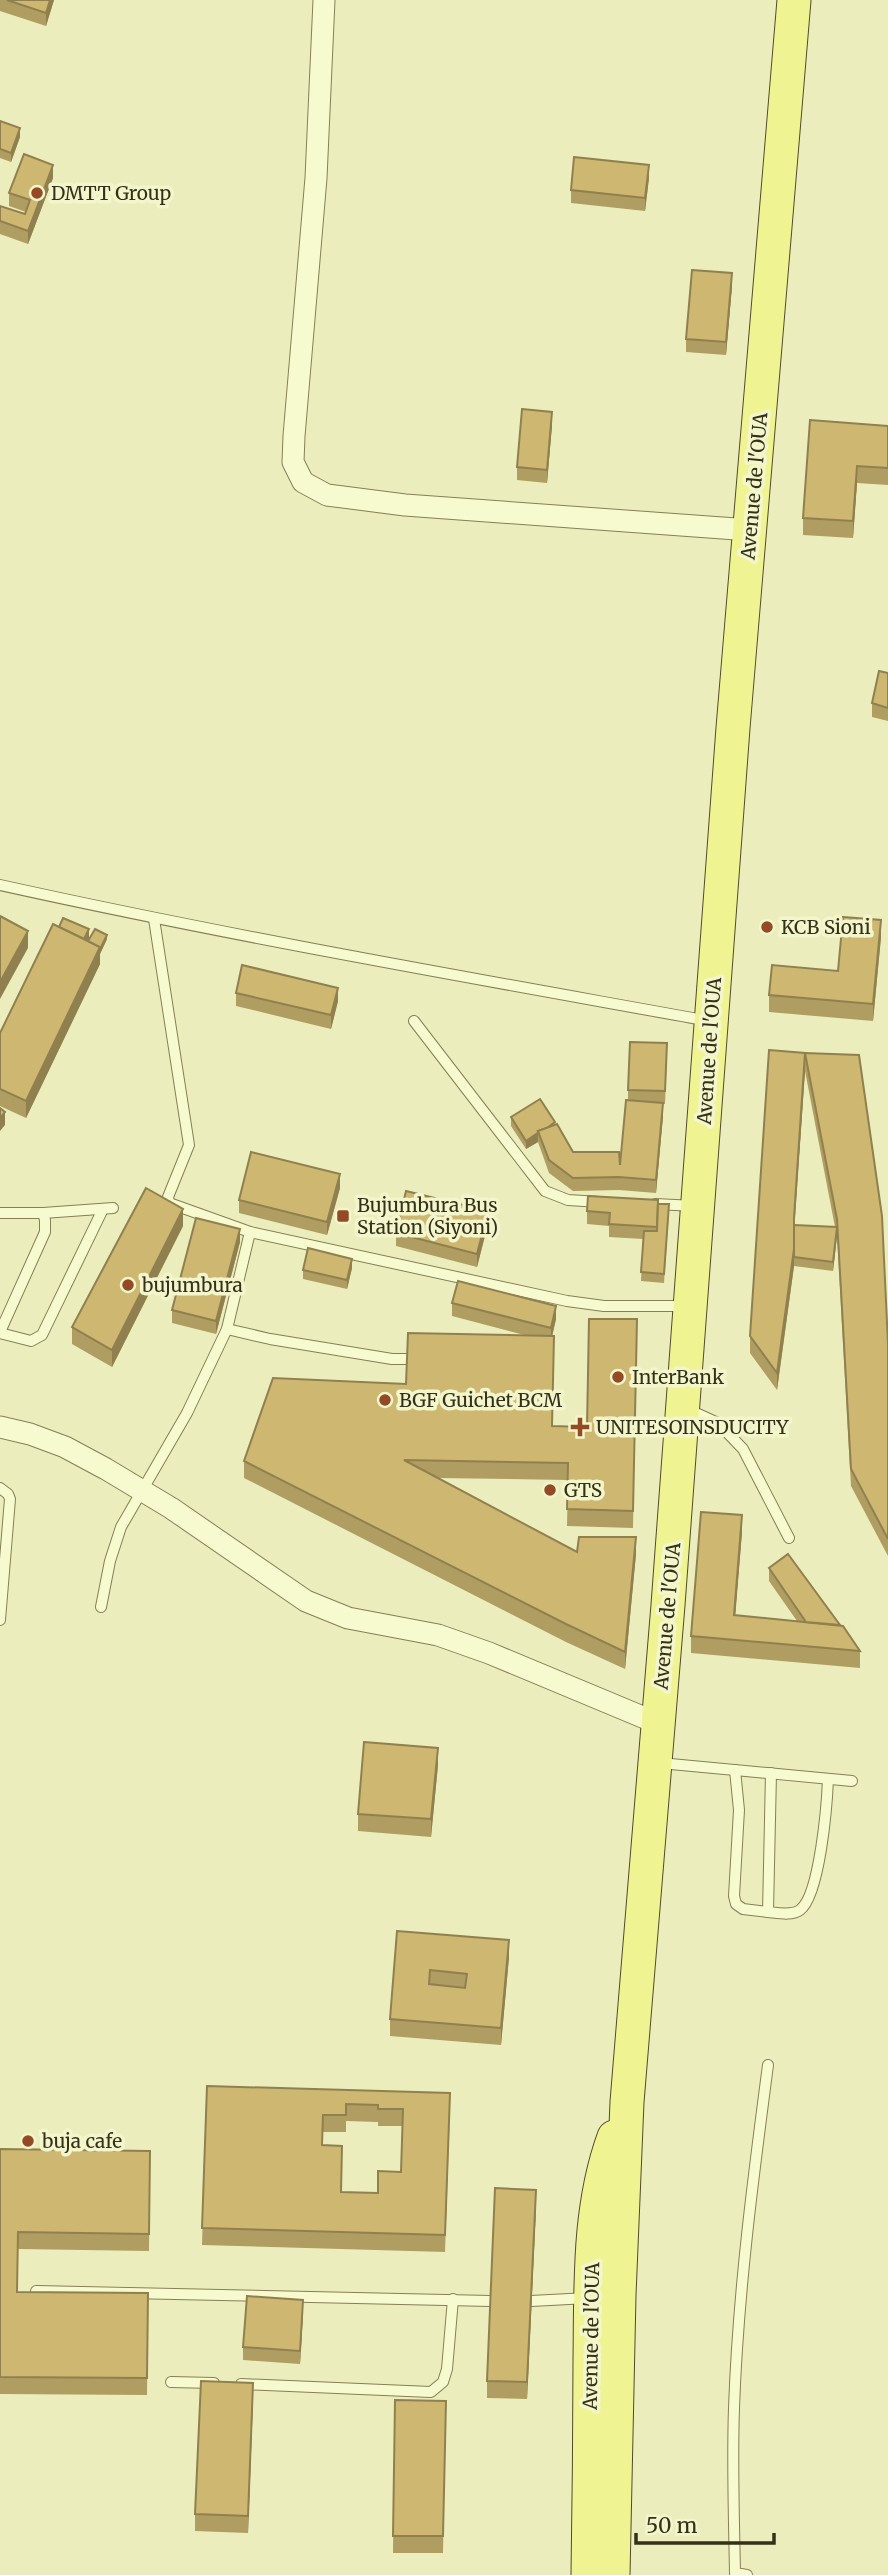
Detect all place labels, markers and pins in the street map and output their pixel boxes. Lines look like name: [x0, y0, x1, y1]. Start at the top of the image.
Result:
place label: DMTT Group: [51, 181, 171, 205]
marker: DMTT Group: [29, 185, 45, 201]
place label: KCB Sioni: [781, 915, 871, 939]
marker: KCB Sioni: [759, 919, 775, 935]
place label: Bujumbura Bus Station (Siyoni): [357, 1193, 498, 1239]
marker: Bujumbura Bus Station (Siyoni): [335, 1208, 351, 1224]
place label: bujumbura: [141, 1273, 243, 1297]
marker: bujumbura: [120, 1277, 136, 1293]
place label: InterBank: [632, 1365, 724, 1389]
marker: InterBank: [610, 1369, 626, 1385]
place label: BGF Guichet BCM: [399, 1388, 562, 1412]
marker: BGF Guichet BCM: [377, 1392, 393, 1408]
place label: UNITESOINSDUCITY: [596, 1415, 789, 1439]
marker: UNITESOINSDUCITY: [570, 1417, 590, 1437]
place label: GTS: [564, 1478, 602, 1502]
marker: GTS: [542, 1482, 558, 1498]
place label: buja cafe: [41, 2129, 122, 2153]
marker: buja cafe: [20, 2133, 36, 2149]

